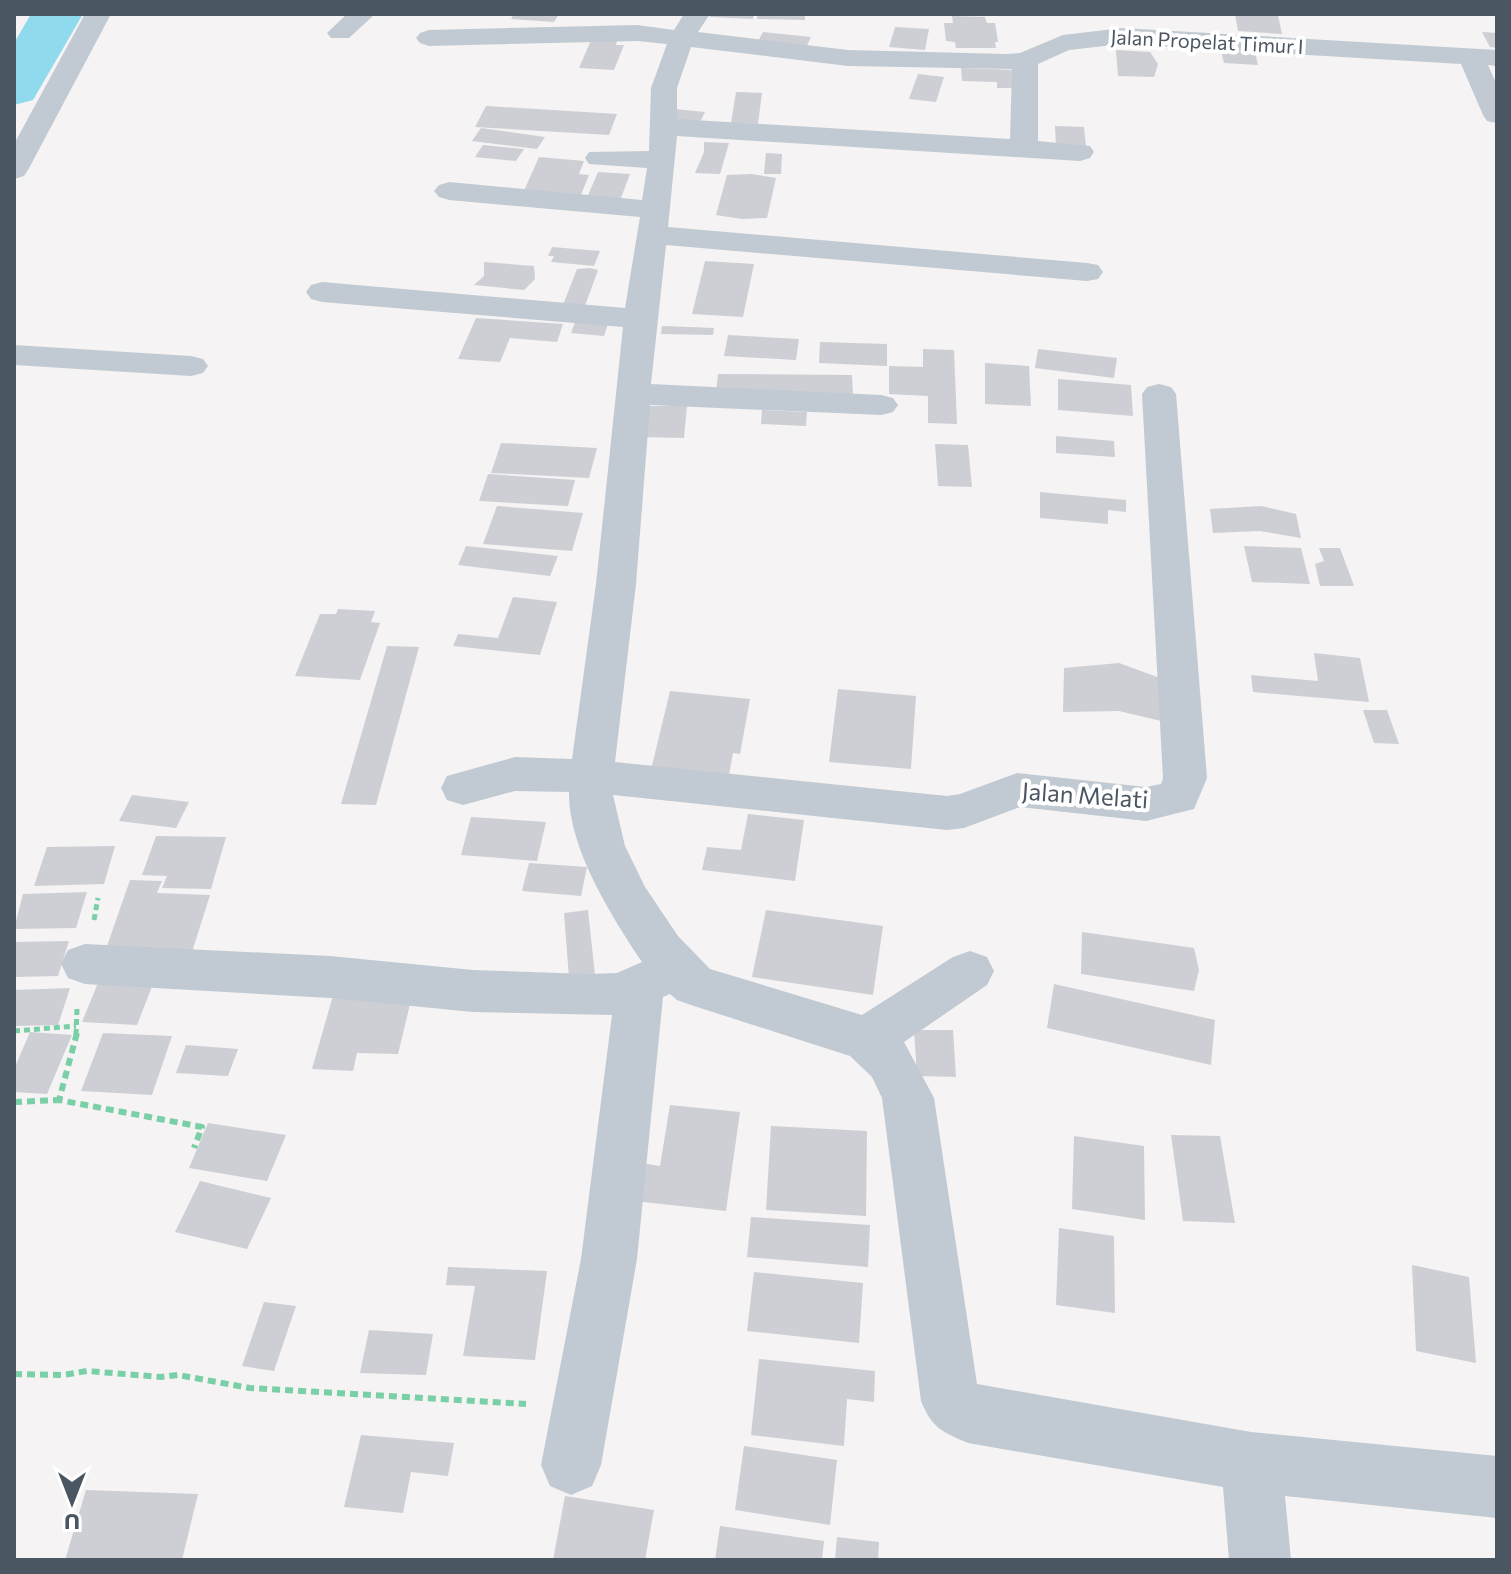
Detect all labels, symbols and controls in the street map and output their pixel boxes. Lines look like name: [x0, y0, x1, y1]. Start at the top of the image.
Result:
street label: Jalan Propelat Timur I: [1110, 24, 1304, 58]
street label: Jalan Melati: [1021, 776, 1149, 813]
north arrow: [32, 1462, 112, 1542]
text: U: [64, 1509, 80, 1536]

